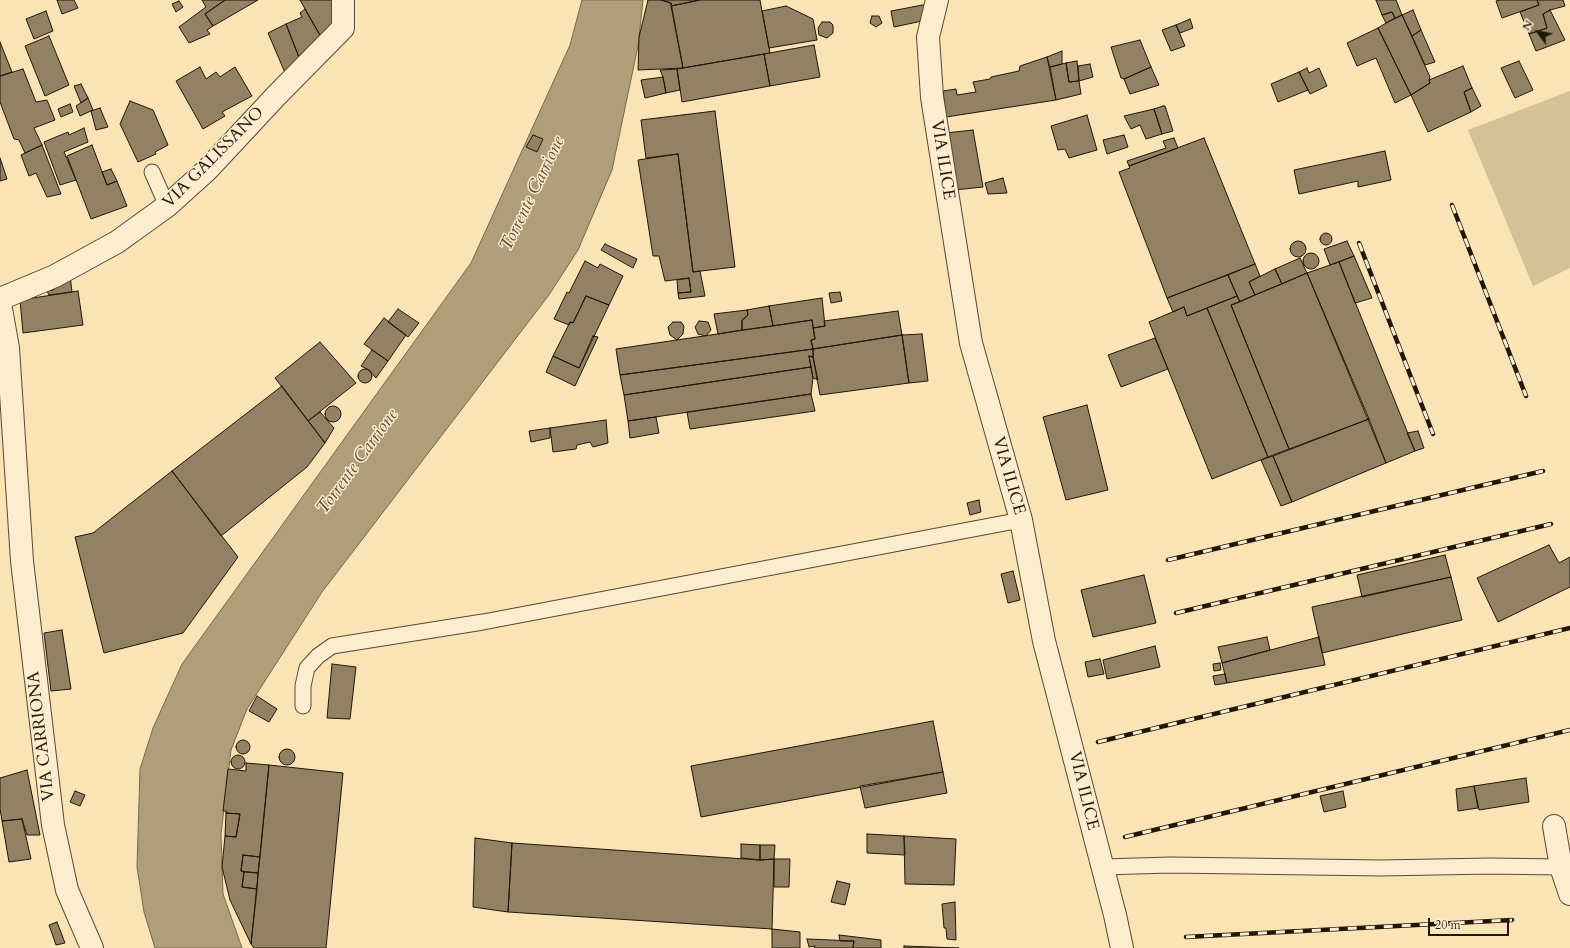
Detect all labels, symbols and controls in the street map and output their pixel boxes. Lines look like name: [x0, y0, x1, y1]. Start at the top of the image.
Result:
north arrow: [1518, 12, 1558, 52]
text: N: [1519, 17, 1536, 33]
street label: VIA GALISSANO: [159, 103, 269, 213]
street label: VIA ILICE: [926, 119, 958, 201]
water label: Torrente Carrione: [496, 133, 570, 255]
water label: Torrente Carrione: [313, 405, 403, 519]
street label: VIA ILICE: [987, 435, 1029, 517]
street label: VIA CARRIONA: [24, 670, 60, 802]
street label: VIA ILICE: [1063, 750, 1103, 832]
scale bar: [1430, 910, 1511, 936]
text: 20 m: [1435, 917, 1461, 933]

